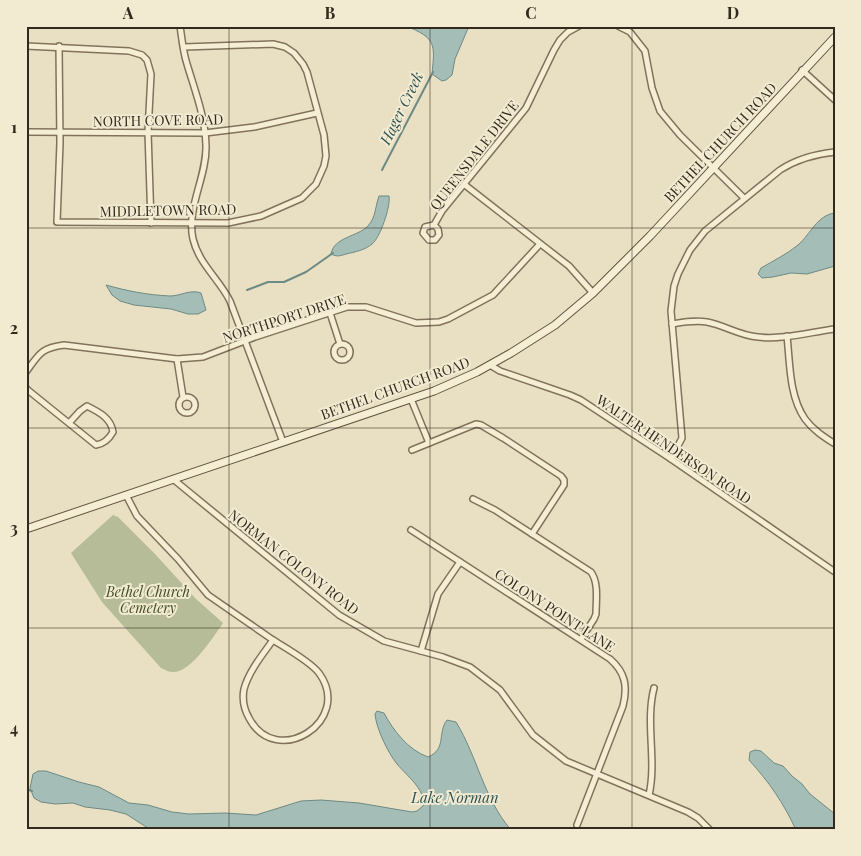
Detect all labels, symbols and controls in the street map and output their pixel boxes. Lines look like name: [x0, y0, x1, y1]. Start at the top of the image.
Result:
text: A: [122, 2, 134, 23]
text: B: [325, 2, 336, 23]
text: C: [525, 2, 537, 23]
text: D: [727, 2, 739, 23]
water label: Hager Creek: [374, 68, 427, 149]
street label: BETHEL CHURCH ROAD: [659, 78, 781, 206]
street label: QUEENSDALE DRIVE: [425, 96, 523, 214]
street label: NORTH COVE ROAD: [93, 109, 223, 131]
text: 1: [11, 116, 17, 137]
street label: MIDDLETOWN ROAD: [100, 199, 236, 221]
street label: NORTHPORT DRIVE: [220, 289, 348, 347]
text: 2: [10, 317, 18, 338]
street label: BETHEL CHURCH ROAD: [318, 352, 472, 424]
street label: WALTER HENDERSON ROAD: [592, 389, 755, 508]
street label: NORMAN COLONY ROAD: [225, 505, 363, 619]
text: 3: [10, 517, 18, 538]
street label: COLONY POINT LANE: [491, 564, 619, 656]
park label: Bethel Church Cemetery: [105, 582, 190, 617]
text: 4: [10, 717, 18, 738]
water label: Lake Norman: [410, 787, 499, 807]

